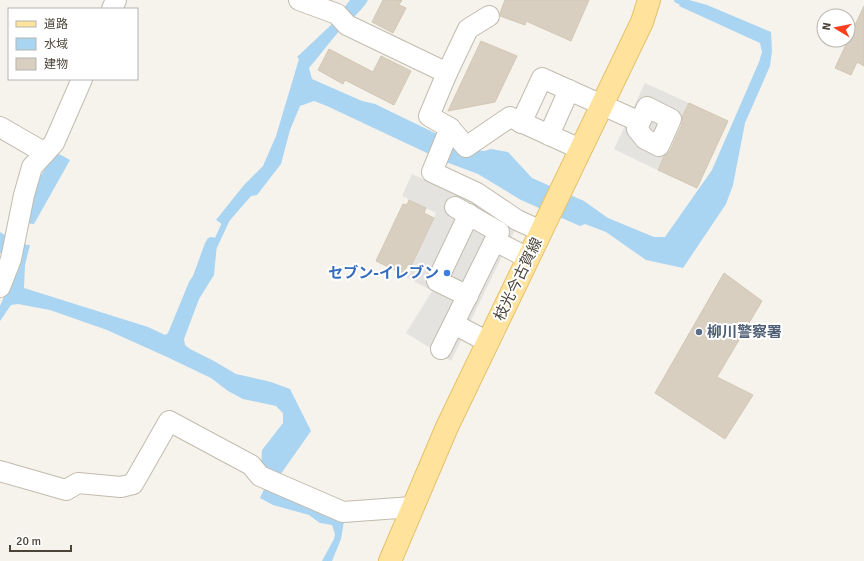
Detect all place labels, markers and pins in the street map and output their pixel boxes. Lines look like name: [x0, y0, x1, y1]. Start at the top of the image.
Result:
place label: セブン-イレブン: [328, 264, 439, 282]
marker: セブン-イレブン: [442, 268, 452, 278]
place label: 柳川警察署: [707, 323, 782, 341]
marker: 柳川警察署: [694, 327, 704, 337]

